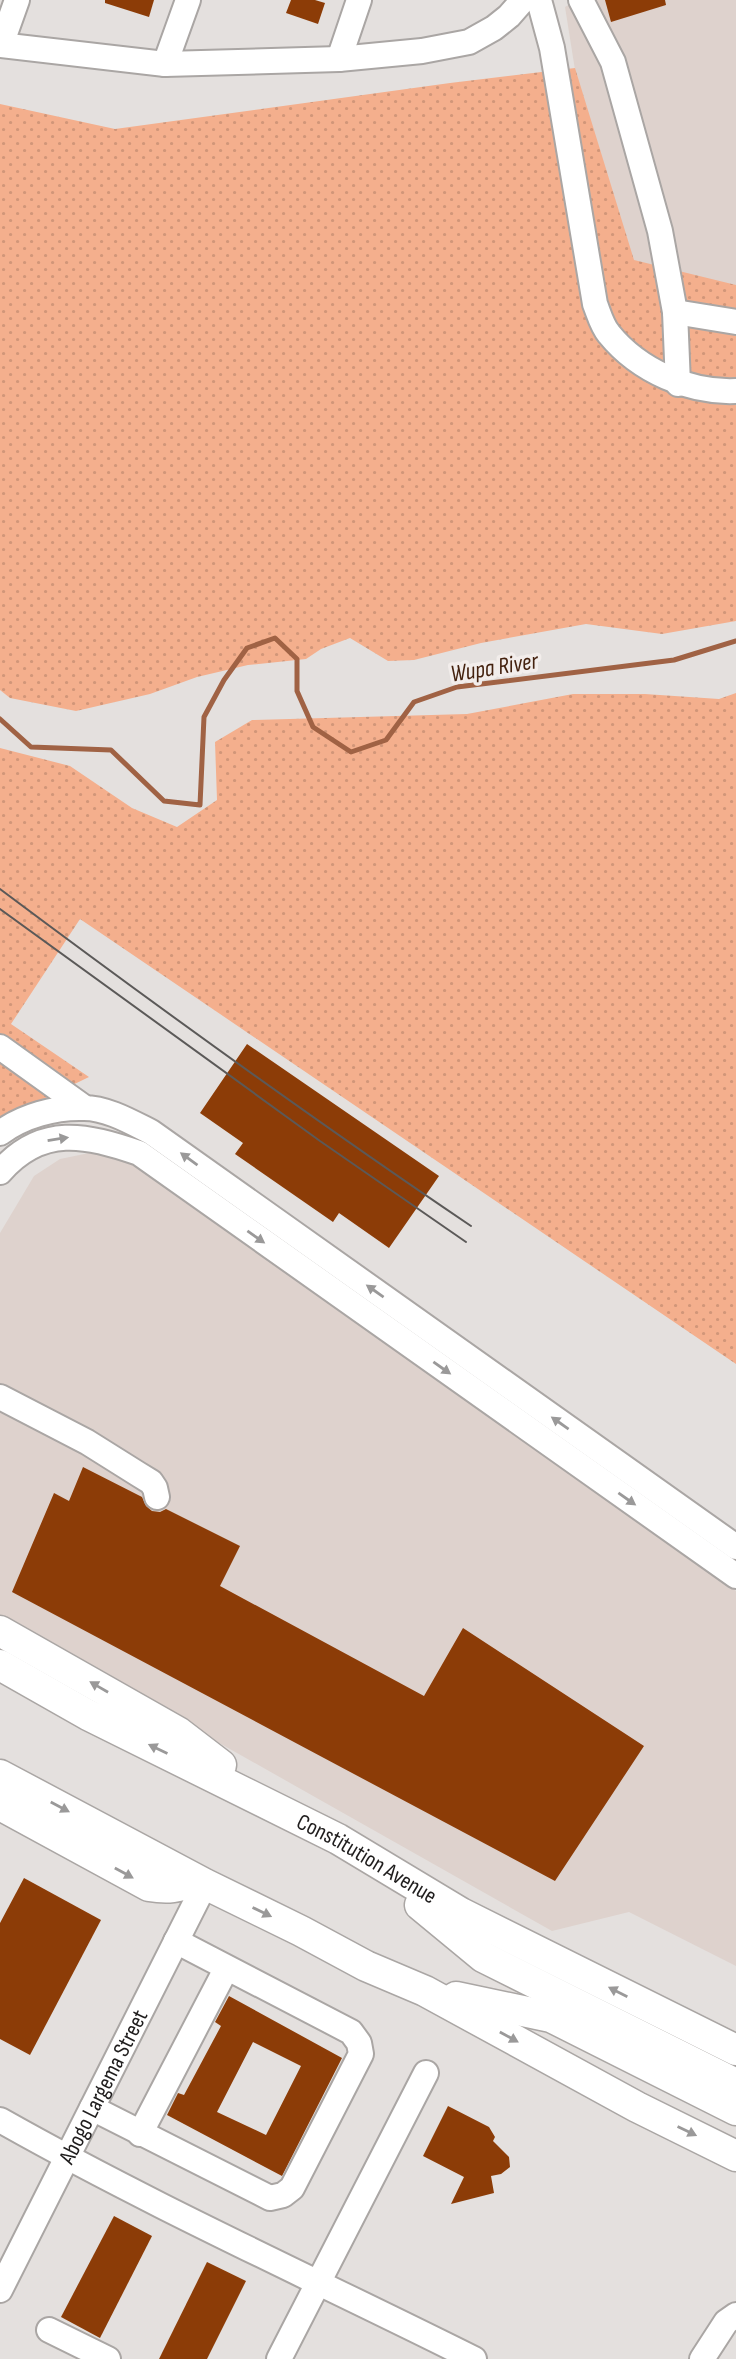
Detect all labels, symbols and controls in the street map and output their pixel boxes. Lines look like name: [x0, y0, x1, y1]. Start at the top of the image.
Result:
water label: Wupa River: [448, 646, 541, 689]
one-way arrow: [47, 1133, 69, 1144]
one-way arrow: [180, 1153, 198, 1167]
one-way arrow: [247, 1230, 265, 1244]
one-way arrow: [366, 1284, 384, 1298]
one-way arrow: [433, 1361, 451, 1375]
one-way arrow: [551, 1416, 569, 1430]
one-way arrow: [618, 1492, 636, 1506]
one-way arrow: [89, 1681, 109, 1693]
one-way arrow: [147, 1743, 168, 1754]
one-way arrow: [50, 1802, 70, 1813]
street label: Constitution Avenue: [292, 1808, 442, 1910]
one-way arrow: [115, 1867, 134, 1879]
one-way arrow: [252, 1907, 272, 1918]
one-way arrow: [608, 1986, 628, 1997]
street label: Abogo Largema Street: [53, 2005, 154, 2170]
one-way arrow: [499, 2030, 519, 2042]
one-way arrow: [677, 2125, 697, 2137]

